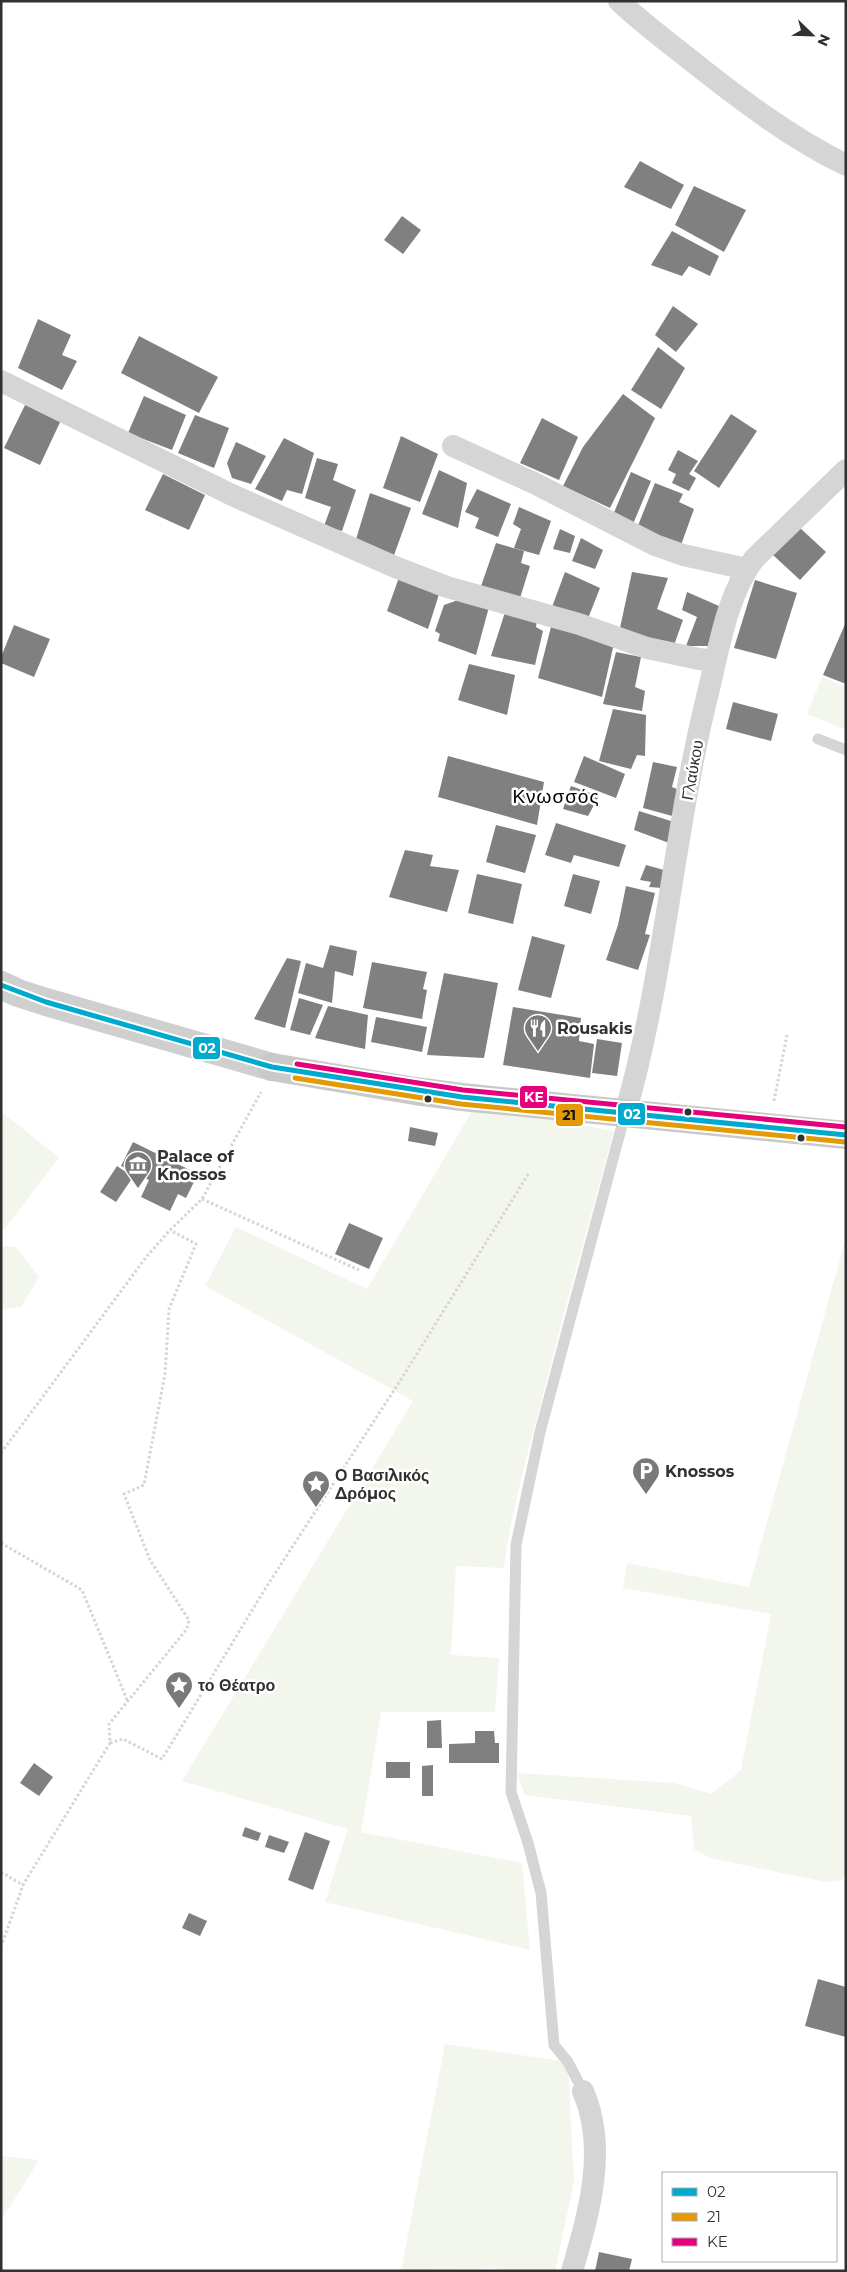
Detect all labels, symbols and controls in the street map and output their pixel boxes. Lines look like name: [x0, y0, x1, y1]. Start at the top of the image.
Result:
north arrow: [787, 10, 837, 60]
text: N: [813, 31, 834, 49]
street label: Γλαύκου: [678, 738, 707, 802]
district label: Κνωσσός: [512, 785, 600, 808]
restaurant icon: Rousakis: [523, 1013, 553, 1052]
place label: Rousakis: [557, 1019, 633, 1038]
line badge: 02: [192, 1036, 221, 1060]
text: 02: [198, 1039, 216, 1057]
line badge: KE: [519, 1085, 548, 1109]
text: KE: [524, 1088, 544, 1106]
unlabelled marker: [423, 1094, 433, 1104]
line badge: 02: [617, 1102, 646, 1126]
line badge: 21: [555, 1103, 584, 1127]
text: 02: [623, 1105, 641, 1123]
text: 21: [562, 1106, 576, 1124]
unlabelled marker: [683, 1107, 693, 1117]
unlabelled marker: [796, 1133, 806, 1143]
place label: Palace of Knossos: [157, 1147, 235, 1184]
museum icon: Palace of Knossos: [123, 1150, 153, 1189]
parking icon: Knossos: [631, 1456, 661, 1495]
place label: Knossos: [665, 1462, 735, 1481]
place label: Ο Βασιλικός Δρόμος: [334, 1466, 429, 1503]
place icon: Ο Βασιλικός Δρόμος: [301, 1469, 331, 1508]
place icon: το Θέατρο: [164, 1670, 194, 1709]
place label: το Θέατρο: [198, 1676, 276, 1695]
legend: [662, 2172, 837, 2262]
text: 02: [707, 2182, 725, 2201]
text: 21: [707, 2207, 721, 2226]
text: KE: [707, 2232, 728, 2251]

